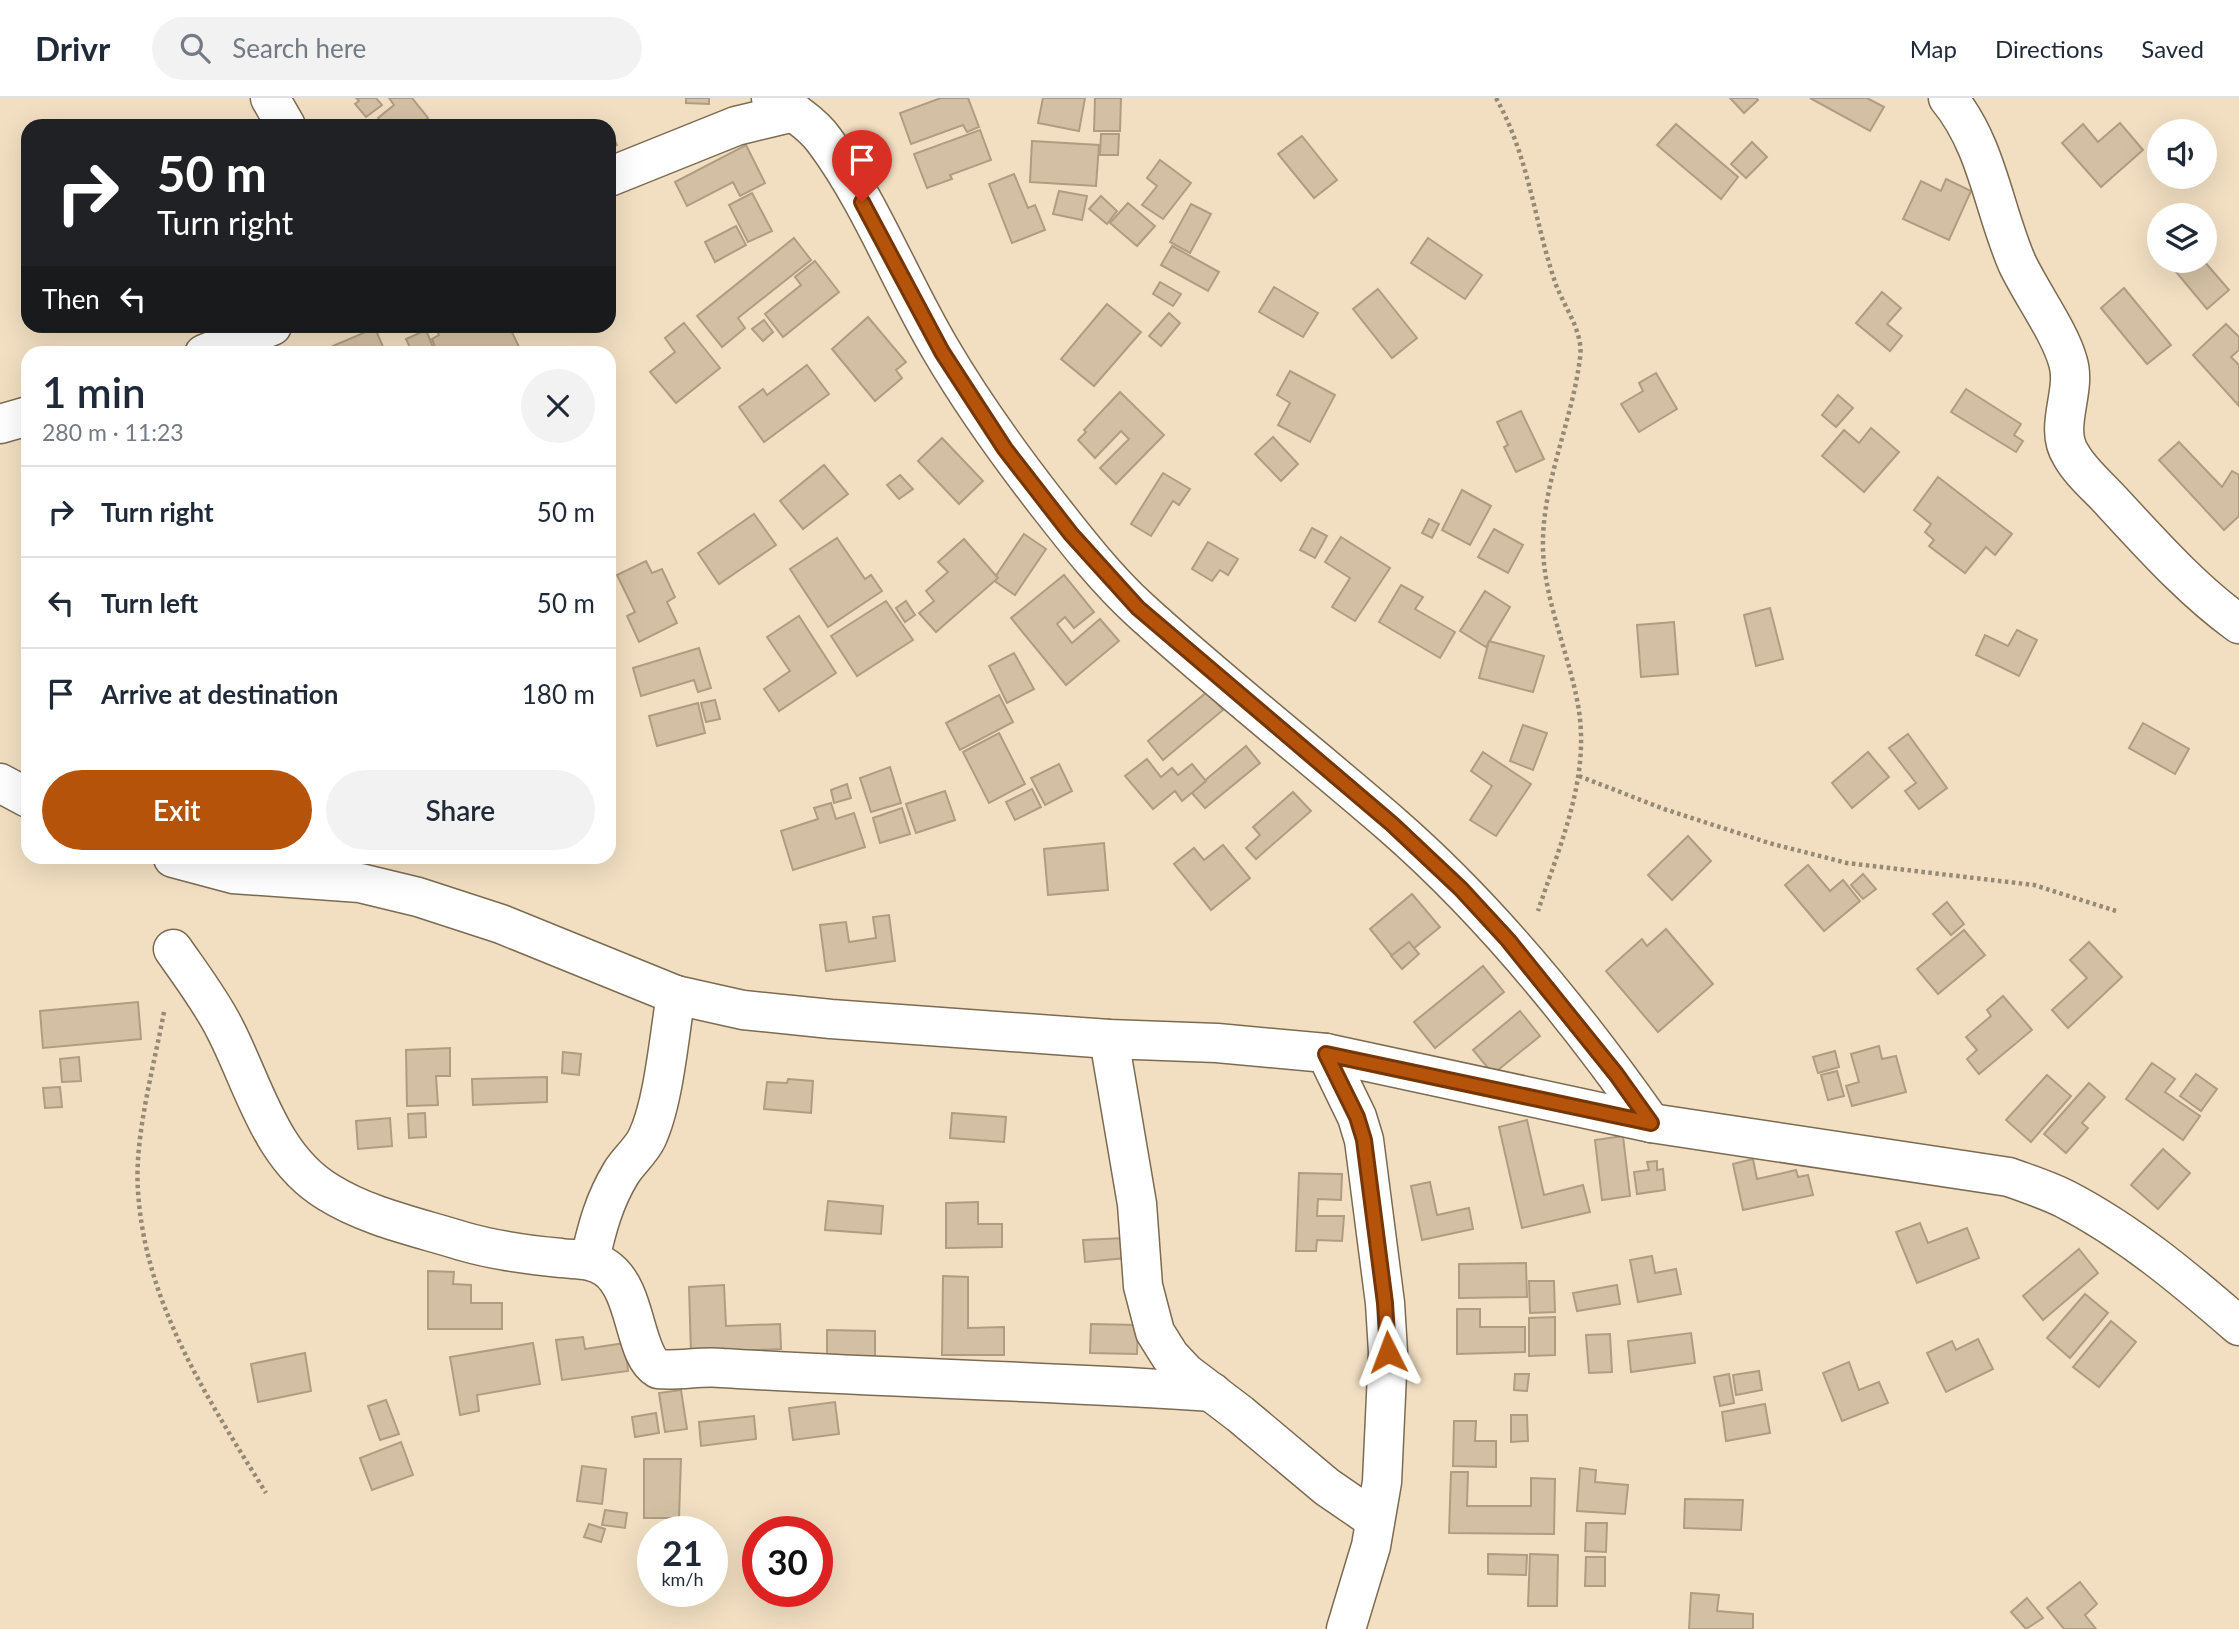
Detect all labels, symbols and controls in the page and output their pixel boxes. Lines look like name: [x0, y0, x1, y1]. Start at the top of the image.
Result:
search box: [152, 17, 642, 80]
text: Drivr: [35, 28, 110, 68]
icon: search: [176, 29, 214, 67]
text: Search here: [232, 32, 366, 64]
text: Map: [1910, 34, 1957, 63]
text: Directions: [1995, 34, 2103, 63]
text: Saved: [2141, 34, 2204, 63]
map controls: [2147, 119, 2217, 273]
button: sound: [2147, 119, 2217, 189]
pin: [832, 130, 892, 202]
icon: arrive: [843, 141, 881, 179]
text: 50 m: [157, 144, 267, 202]
icon: right: [42, 147, 133, 238]
text: Turn right: [157, 203, 293, 242]
button: layers: [2147, 203, 2217, 273]
icon: left: [114, 280, 152, 318]
text: Then: [42, 283, 100, 315]
text: 1 min: [42, 367, 146, 417]
button: close: [521, 369, 595, 443]
text: 280 m · 11:23: [42, 418, 184, 446]
icon: right: [42, 493, 80, 531]
text: Turn right: [101, 496, 214, 528]
text: 50 m: [537, 496, 595, 528]
icon: left: [42, 584, 80, 622]
text: Turn left: [101, 587, 198, 619]
text: 50 m: [537, 587, 595, 619]
icon: arrive: [42, 675, 80, 713]
text: Arrive at destination: [101, 678, 338, 710]
text: 180 m: [522, 678, 595, 710]
button: Exit: [42, 770, 312, 850]
button: Share: [326, 770, 595, 850]
position arrow: [1351, 1315, 1425, 1389]
speed limit sign: 30: [742, 1516, 833, 1607]
text: 21: [662, 1531, 703, 1573]
text: km/h: [661, 1568, 704, 1590]

